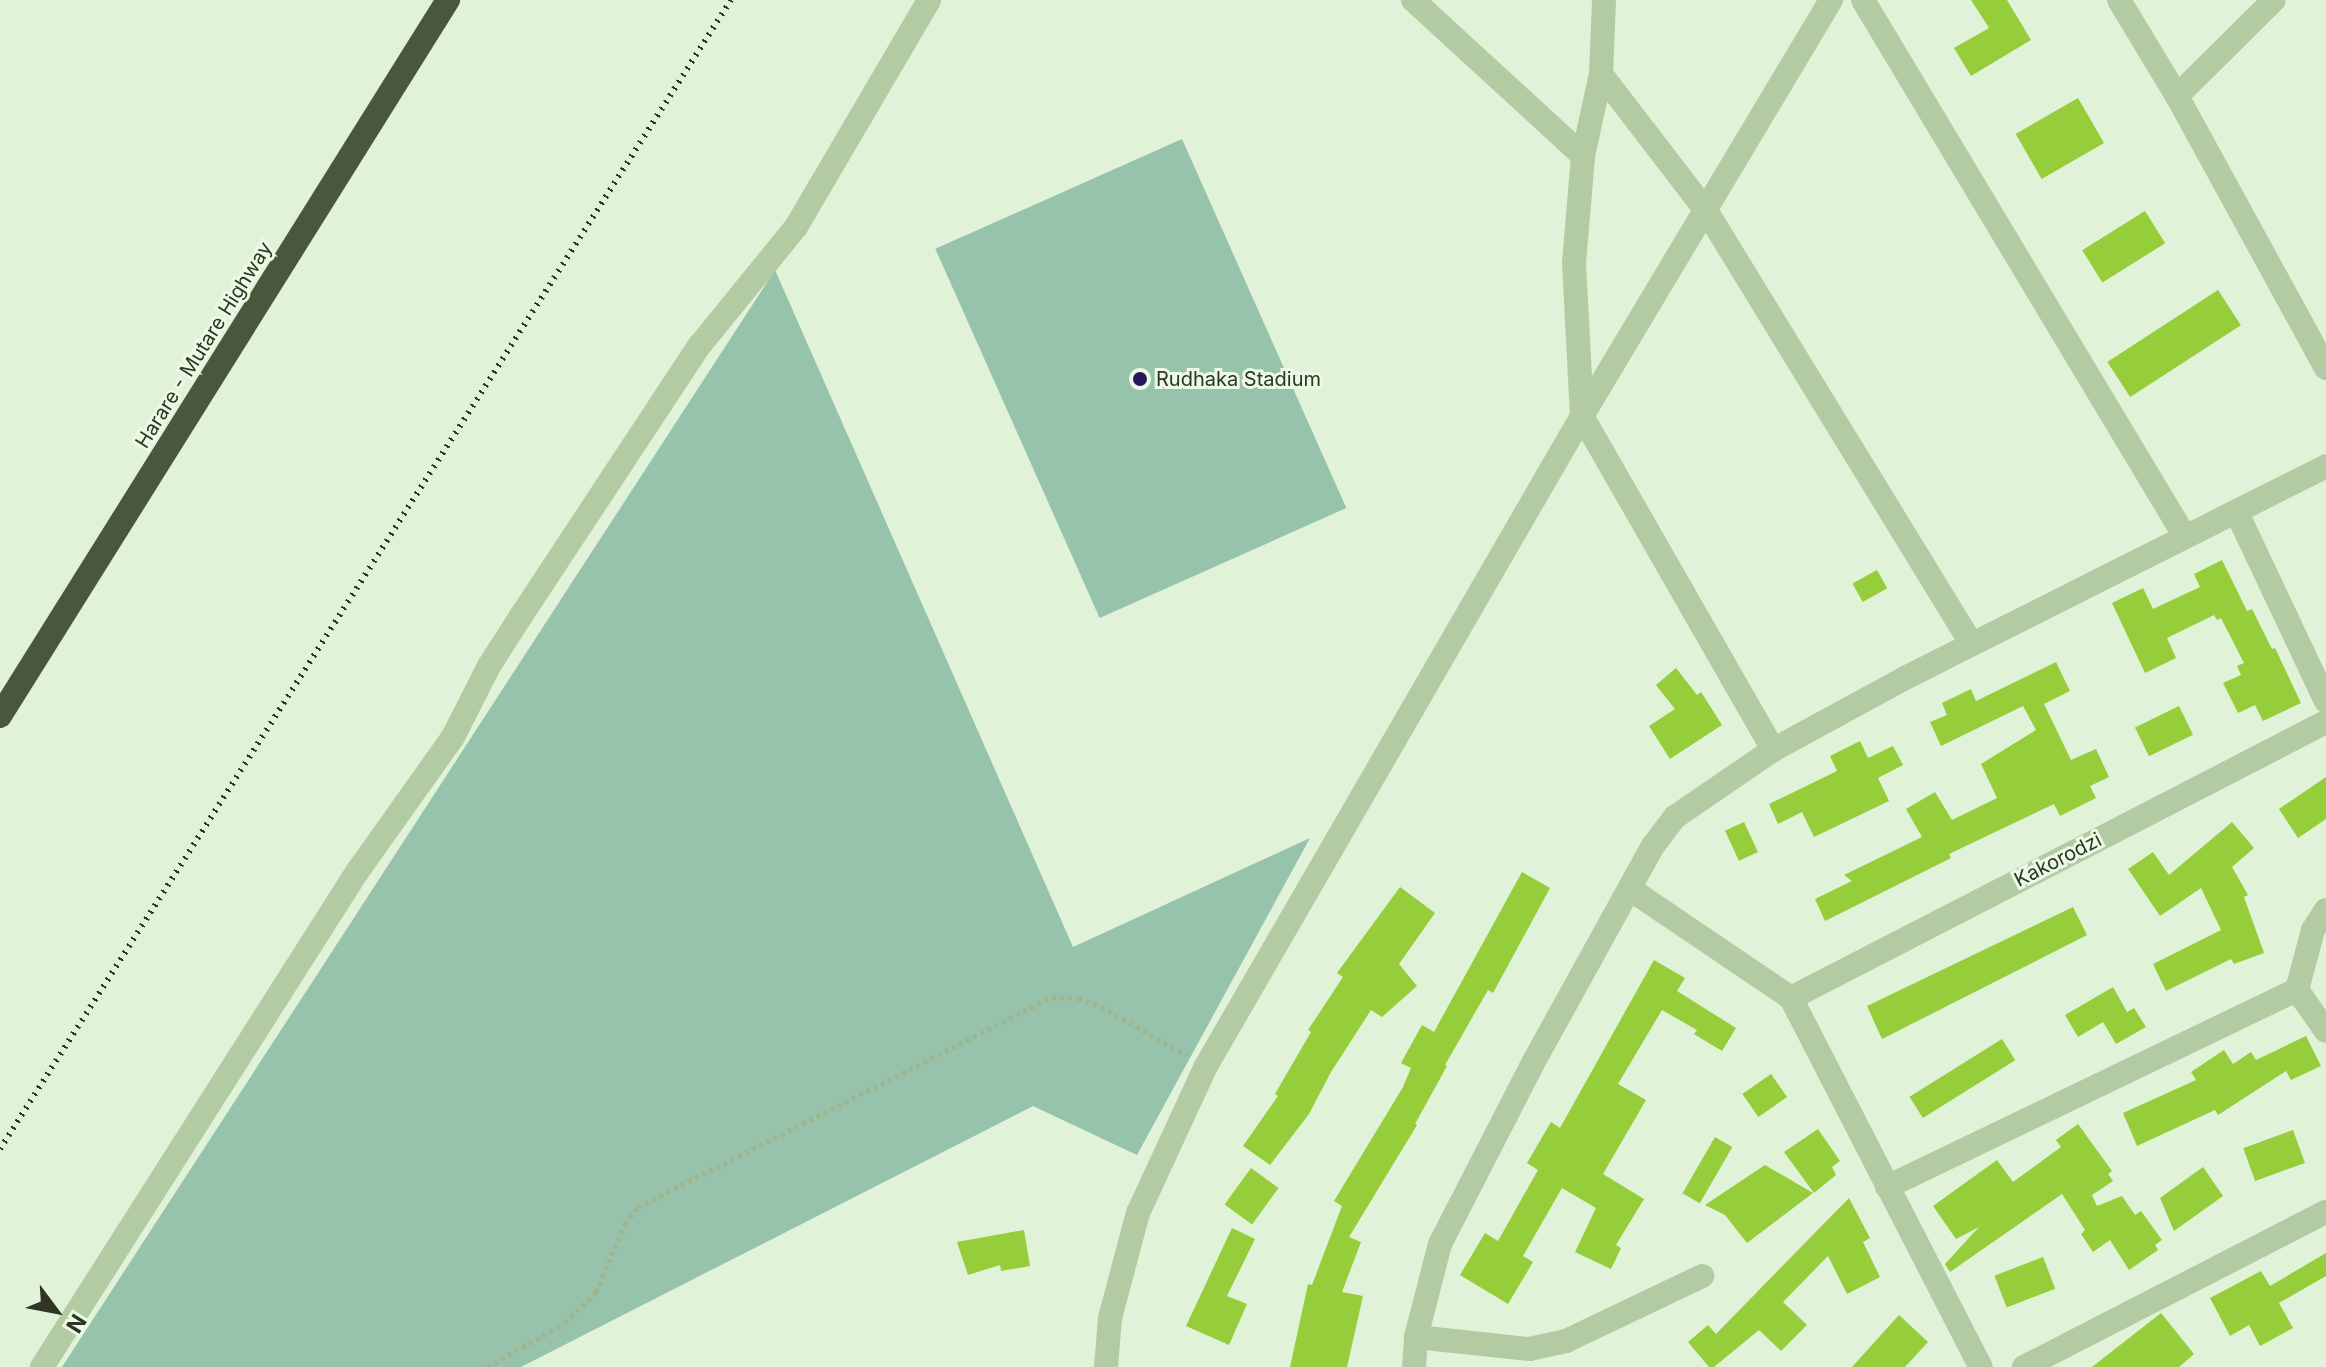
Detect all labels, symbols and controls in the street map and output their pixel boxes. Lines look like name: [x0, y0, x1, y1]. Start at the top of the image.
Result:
street label: Harare - Mutare Highway: [131, 237, 277, 453]
place label: Rudhaka Stadium: [1156, 367, 1321, 391]
marker: Rudhaka Stadium: [1131, 370, 1149, 388]
street label: Kakorodzi: [2010, 828, 2106, 892]
north arrow: [16, 1271, 96, 1351]
text: N: [61, 1310, 92, 1338]

